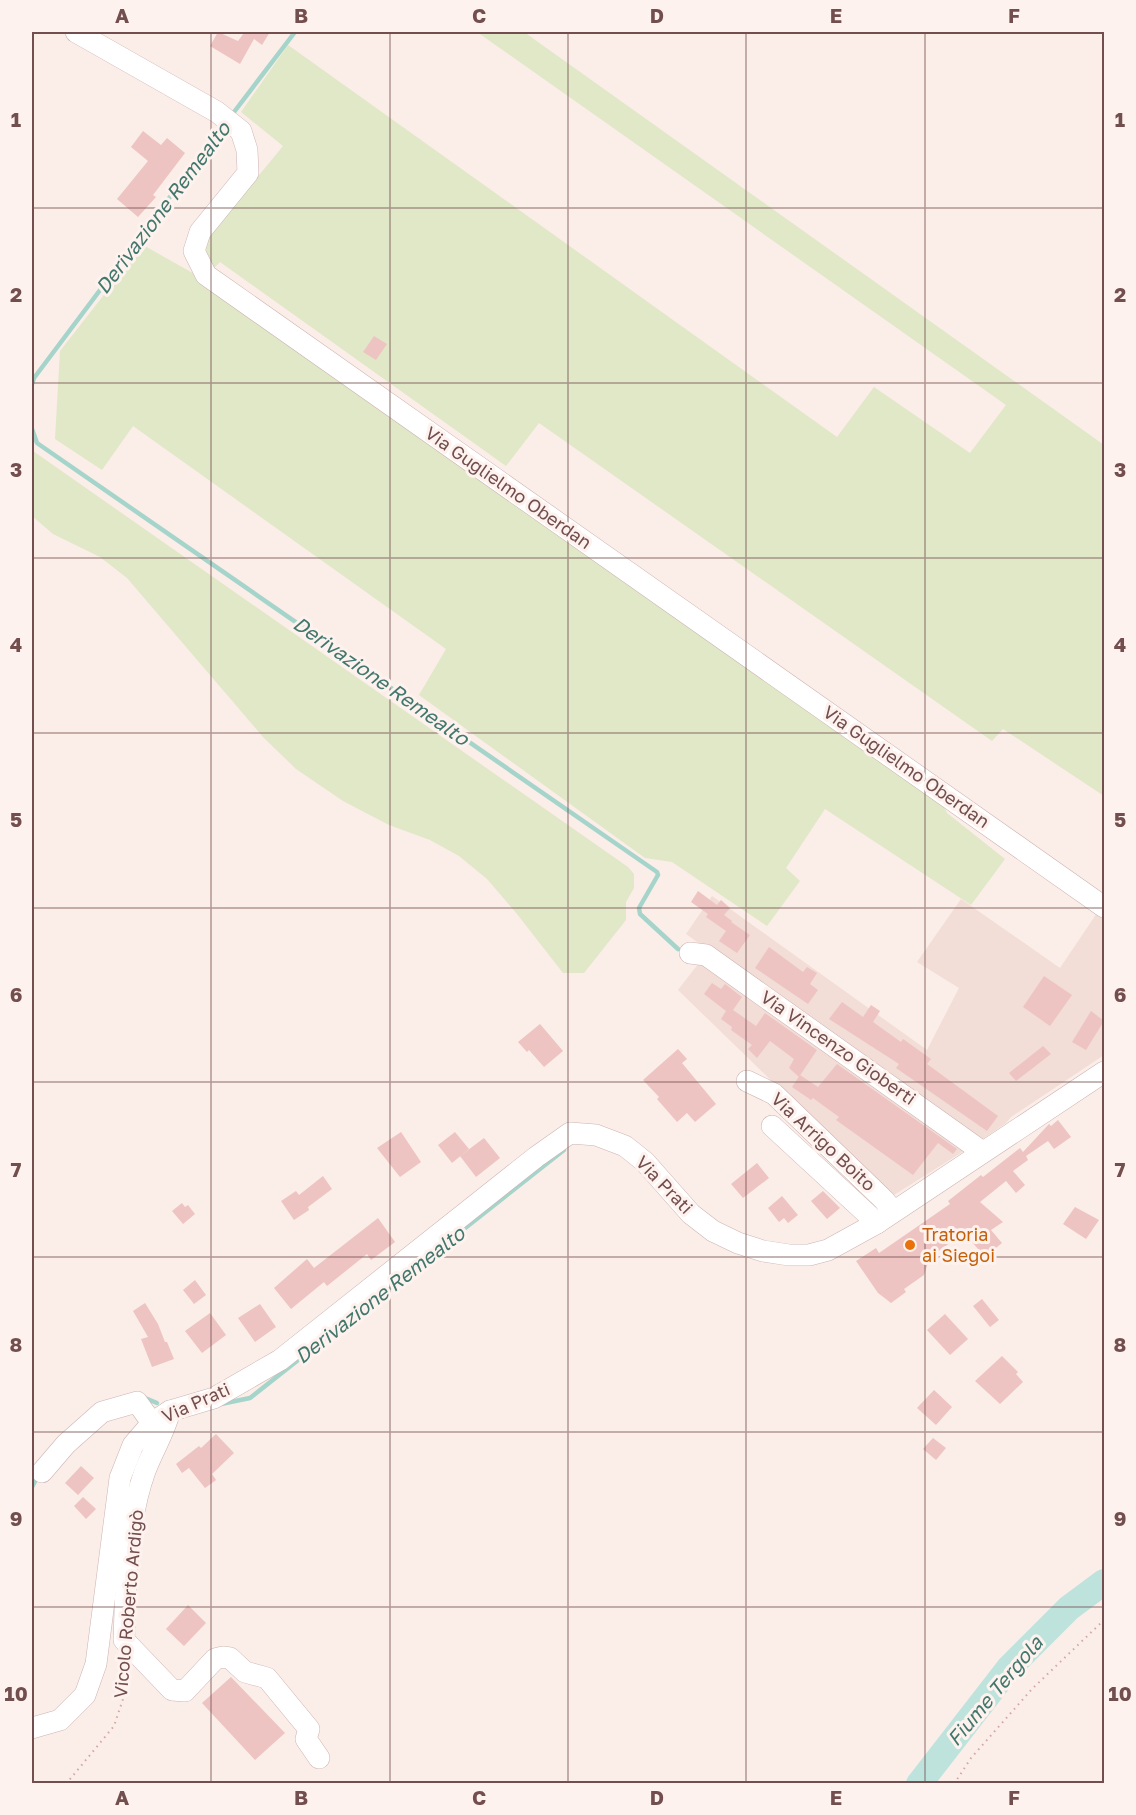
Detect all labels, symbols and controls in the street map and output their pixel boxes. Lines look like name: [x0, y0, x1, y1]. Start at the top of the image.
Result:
text: A: [115, 3, 129, 27]
text: B: [294, 3, 308, 27]
text: C: [472, 3, 486, 27]
text: D: [650, 3, 664, 27]
text: E: [830, 3, 842, 27]
text: F: [1008, 3, 1020, 27]
text: 1: [11, 107, 21, 131]
text: 1: [1115, 107, 1125, 131]
water label: Derivazione Remealto: [90, 116, 235, 298]
text: 2: [10, 282, 22, 306]
text: 2: [1114, 282, 1126, 306]
street label: Via Guglielmo Oberdan: [421, 421, 596, 553]
text: 3: [10, 457, 22, 481]
text: 3: [1114, 457, 1126, 481]
water label: Derivazione Remealto: [289, 610, 475, 750]
text: 4: [10, 632, 22, 656]
text: 4: [1114, 632, 1126, 656]
street label: Via Guglielmo Oberdan: [819, 700, 994, 832]
text: 5: [10, 807, 22, 831]
text: 5: [1114, 807, 1126, 831]
text: 6: [10, 982, 22, 1006]
text: 6: [1114, 982, 1126, 1006]
street label: Via Vincenzo Gioberti: [757, 985, 920, 1109]
street label: Via Arrigo Boito: [767, 1087, 880, 1195]
street label: Via Prati: [632, 1151, 698, 1218]
text: 7: [11, 1157, 22, 1181]
text: 7: [1115, 1157, 1126, 1181]
water label: Derivazione Remealto: [290, 1220, 470, 1368]
place label: Tratoria ai Siegoi: [922, 1223, 995, 1266]
marker: Tratoria ai Siegoi: [903, 1238, 917, 1252]
text: 8: [10, 1332, 22, 1356]
text: 8: [1114, 1332, 1126, 1356]
street label: Via Prati: [158, 1377, 233, 1427]
text: 9: [10, 1506, 22, 1530]
text: 9: [1114, 1506, 1126, 1530]
street label: Vicolo Roberto Ardigò: [109, 1509, 147, 1699]
water label: Fiume Tergola: [942, 1630, 1048, 1751]
text: 10: [4, 1681, 28, 1705]
text: 10: [1108, 1681, 1132, 1705]
text: A: [115, 1785, 129, 1809]
text: B: [294, 1785, 308, 1809]
text: C: [472, 1785, 486, 1809]
text: D: [650, 1785, 664, 1809]
text: E: [830, 1785, 842, 1809]
text: F: [1008, 1785, 1020, 1809]

